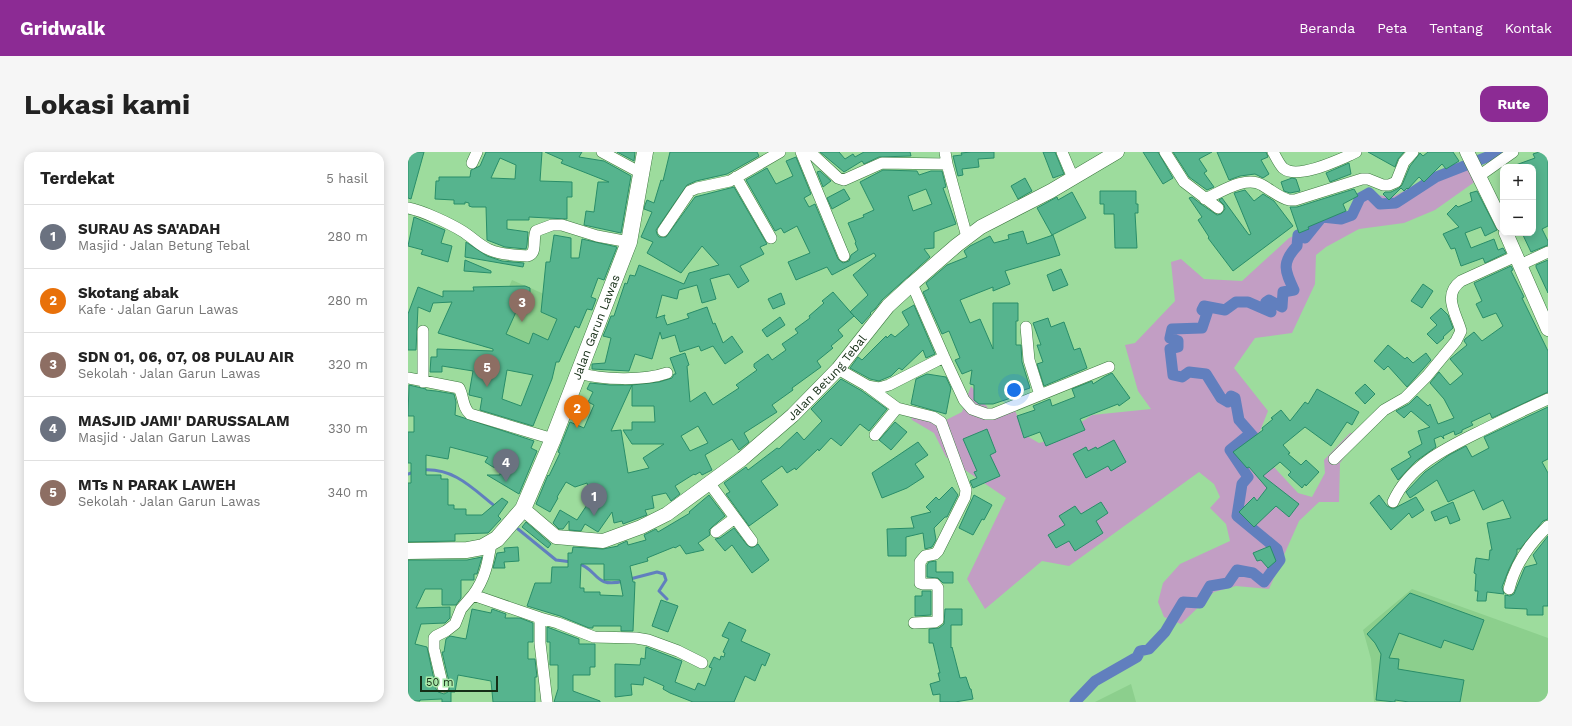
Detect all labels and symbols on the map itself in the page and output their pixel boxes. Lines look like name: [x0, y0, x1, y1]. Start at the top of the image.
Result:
street label: Jalan Garun Lawas: [569, 273, 623, 382]
pin: 3: [509, 289, 535, 322]
street label: Jalan Betung Tebal: [785, 332, 870, 423]
pin: 5: [474, 354, 500, 387]
your location: [1004, 380, 1024, 400]
pin: 2: [564, 395, 590, 428]
pin: 4: [493, 449, 519, 482]
pin: 1: [581, 483, 607, 516]
scale bar: [420, 674, 498, 693]

